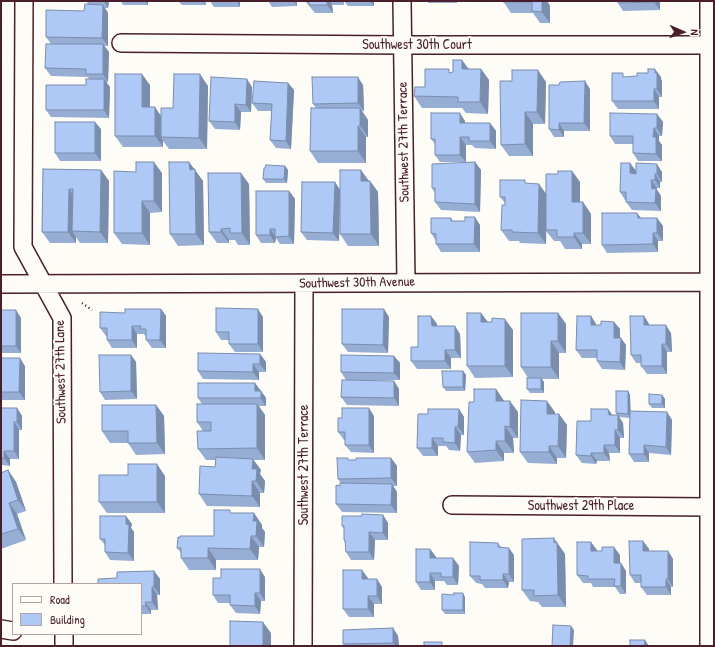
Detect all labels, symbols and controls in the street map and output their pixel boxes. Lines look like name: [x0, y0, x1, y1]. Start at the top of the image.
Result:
north arrow: [663, 12, 703, 52]
text: N: [688, 29, 702, 36]
street label: Southwest 30th Court: [362, 37, 472, 53]
street label: Southwest 27th Terrace: [395, 82, 413, 202]
street label: Southwest 30th Avenue: [299, 274, 415, 292]
street label: Southwest 27th Lane: [52, 320, 70, 424]
street label: Southwest 27th Terrace: [296, 405, 312, 525]
street label: Southwest 29th Place: [528, 498, 634, 514]
legend: [12, 583, 142, 635]
text: Road: [50, 591, 70, 608]
text: Building: [50, 611, 85, 628]

